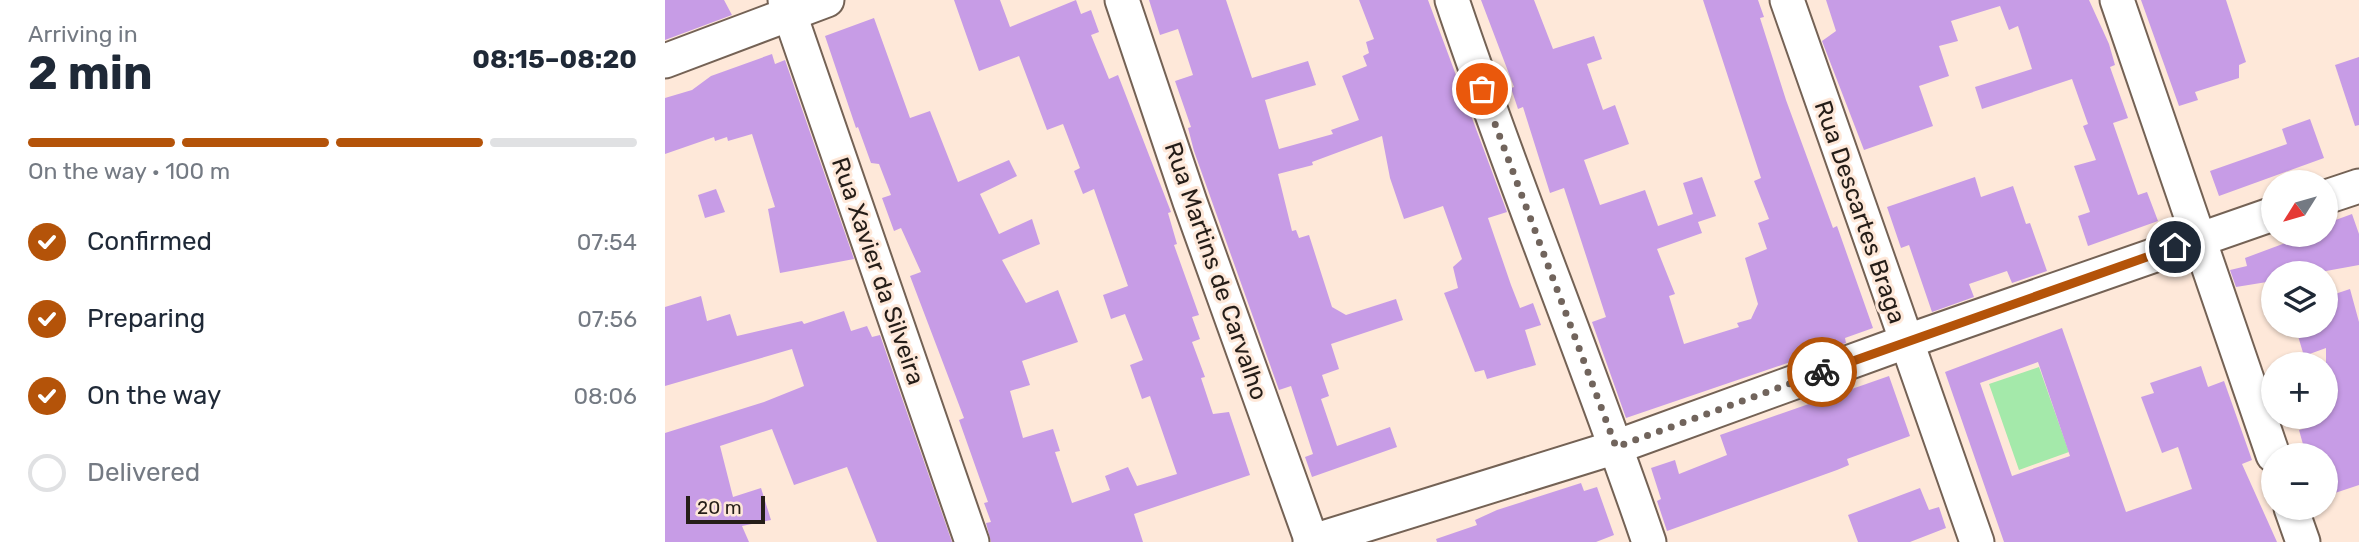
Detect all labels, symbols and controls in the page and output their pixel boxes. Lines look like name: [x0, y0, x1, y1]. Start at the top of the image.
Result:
text: Arriving in: [28, 20, 138, 48]
text: 08:15–08:20: [472, 44, 637, 75]
text: 2 min: [28, 46, 153, 101]
pin: [1452, 59, 1512, 119]
icon: bag: [1463, 70, 1501, 108]
street label: Rua Descartes Braga: [1809, 97, 1911, 327]
street label: Rua Martins de Carvalho: [1159, 138, 1273, 404]
street label: Rua Xavier da Silveira: [826, 154, 930, 388]
text: On the way · 100 m: [28, 157, 230, 185]
north arrow: [2261, 170, 2338, 247]
map controls: [2261, 170, 2338, 520]
pin: [2145, 217, 2205, 277]
icon: check: [28, 223, 66, 261]
text: Confirmed: [87, 226, 212, 257]
text: 07:54: [577, 228, 637, 256]
icon: home: [2156, 228, 2194, 266]
button: layers: [2261, 261, 2338, 338]
icon: check: [28, 300, 66, 338]
text: Preparing: [87, 303, 205, 334]
text: 07:56: [577, 305, 637, 333]
courier: [1787, 337, 1857, 407]
button: +: [2261, 352, 2338, 429]
icon: bike: [1803, 353, 1841, 391]
icon: check: [28, 377, 66, 415]
text: On the way: [87, 380, 221, 411]
text: 08:06: [573, 382, 637, 410]
button: −: [2261, 443, 2338, 520]
text: Delivered: [87, 457, 200, 488]
scale bar: [686, 493, 765, 525]
text: 20 m: [697, 496, 742, 519]

